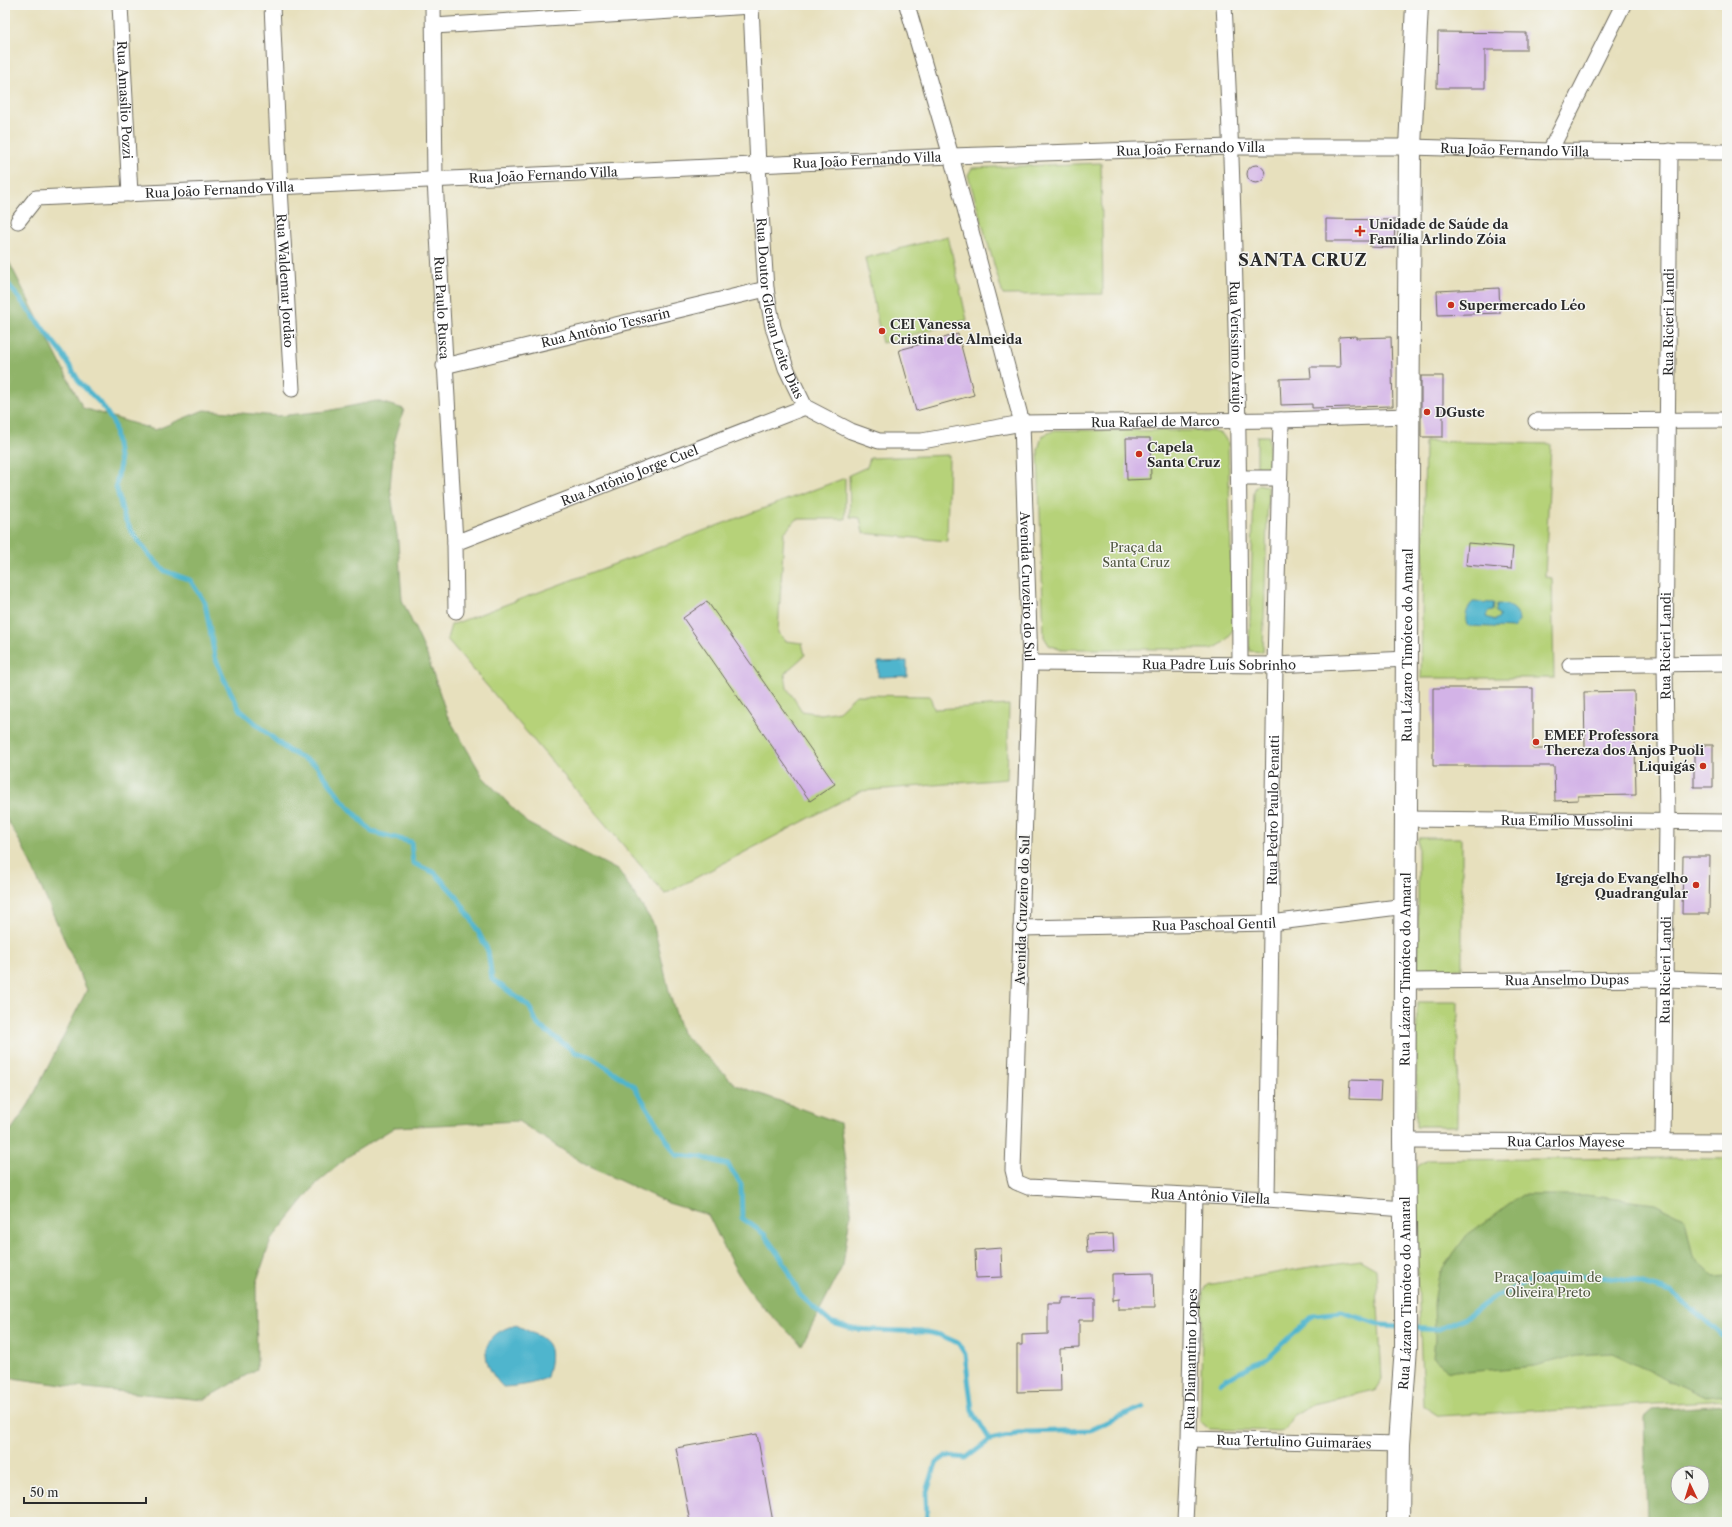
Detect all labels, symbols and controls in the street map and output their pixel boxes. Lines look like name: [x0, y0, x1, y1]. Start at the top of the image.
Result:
street label: Rua Amasílio Pozzi: [114, 40, 136, 159]
street label: Rua João Fernando Villa: [1116, 139, 1265, 159]
street label: Rua João Fernando Villa: [1440, 140, 1589, 159]
street label: Rua João Fernando Villa: [792, 148, 942, 171]
street label: Rua João Fernando Villa: [468, 163, 618, 186]
street label: Rua João Fernando Villa: [145, 178, 295, 201]
street label: Rua Waldemar Jordão: [274, 213, 298, 348]
place label: Unidade de Saúde da Família Arlindo Zóia: [1369, 216, 1509, 247]
street label: Rua Doutor Glenan Leite Dias: [753, 217, 808, 401]
marker: Unidade de Saúde da Família Arlindo Zóia: [1354, 225, 1366, 237]
district label: SANTA CRUZ: [1238, 250, 1368, 270]
street label: Rua Paulo Rusca: [431, 256, 453, 360]
street label: Rua Ricieri Landi: [1660, 268, 1677, 376]
street label: Rua Veríssimo Araújo: [1227, 281, 1246, 413]
place label: Supermercado Léo: [1459, 297, 1586, 313]
marker: Supermercado Léo: [1446, 300, 1456, 310]
street label: Rua Antônio Tessarin: [539, 304, 672, 351]
place label: CEI Vanessa Cristina de Almeida: [890, 316, 1023, 347]
marker: CEI Vanessa Cristina de Almeida: [877, 326, 887, 336]
place label: DGuste: [1435, 404, 1485, 420]
marker: DGuste: [1422, 407, 1432, 417]
street label: Rua Rafael de Marco: [1091, 413, 1220, 430]
place label: Capela Santa Cruz: [1147, 439, 1220, 470]
street label: Rua Antônio Jorge Cuel: [558, 441, 700, 509]
marker: Capela Santa Cruz: [1134, 449, 1144, 459]
street label: Avenida Cruzeiro do Sul: [1017, 510, 1038, 662]
park label: Praça da Santa Cruz: [1102, 539, 1170, 570]
street label: Rua Lázaro Timóteo do Amaral: [1398, 548, 1416, 742]
street label: Rua Ricieri Landi: [1657, 592, 1674, 700]
street label: Rua Padre Luís Sobrinho: [1142, 656, 1296, 673]
place label: EMEF Professora Thereza dos Anjos Puoli: [1544, 727, 1704, 758]
street label: Rua Pedro Paulo Penatti: [1264, 735, 1282, 885]
marker: EMEF Professora Thereza dos Anjos Puoli: [1531, 737, 1541, 747]
place label: Liquigás: [1639, 758, 1695, 774]
marker: Liquigás: [1698, 761, 1708, 771]
street label: Rua Emílio Mussolini: [1501, 812, 1633, 829]
street label: Avenida Cruzeiro do Sul: [1011, 835, 1033, 986]
place label: Igreja do Evangelho Quadrangular: [1556, 870, 1689, 901]
street label: Rua Lázaro Timóteo do Amaral: [1396, 872, 1414, 1066]
marker: Igreja do Evangelho Quadrangular: [1691, 880, 1701, 890]
street label: Rua Paschoal Gentil: [1152, 914, 1277, 933]
street label: Rua Ricieri Landi: [1656, 916, 1674, 1024]
street label: Rua Anselmo Dupas: [1505, 971, 1630, 988]
street label: Rua Carlos Mayese: [1507, 1133, 1625, 1150]
street label: Rua Antônio Vilella: [1150, 1185, 1271, 1207]
street label: Rua Lázaro Timóteo do Amaral: [1395, 1196, 1414, 1391]
park label: Praça Joaquim de Oliveira Preto: [1494, 1269, 1602, 1300]
street label: Rua Diamantino Lopes: [1181, 1288, 1200, 1430]
street label: Rua Tertulino Guimarães: [1216, 1432, 1372, 1451]
north arrow: [1670, 1465, 1710, 1505]
text: N: [1684, 1468, 1695, 1482]
scale bar: [24, 1479, 146, 1505]
text: 50 m: [30, 1485, 59, 1500]

